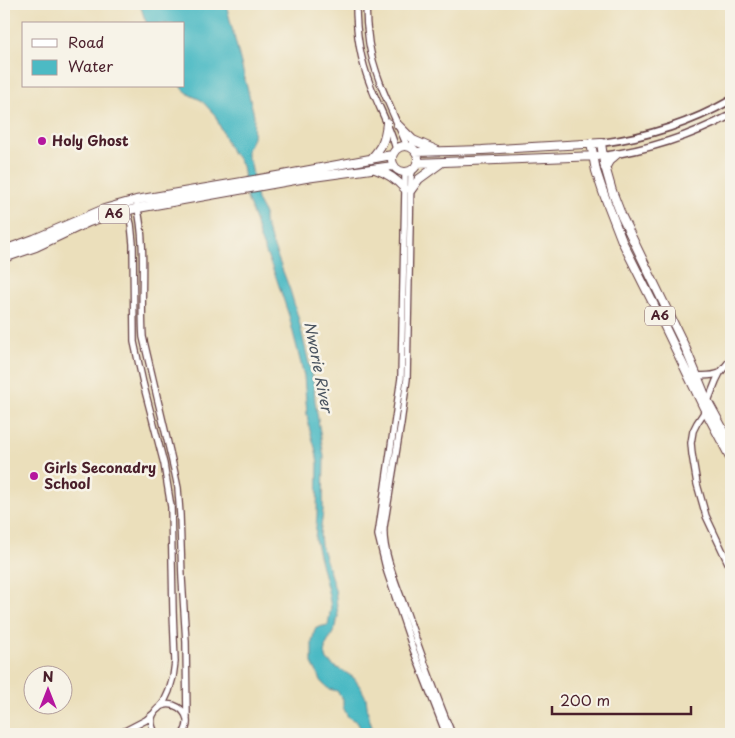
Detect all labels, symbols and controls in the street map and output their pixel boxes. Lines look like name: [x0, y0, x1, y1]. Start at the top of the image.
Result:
legend: [22, 22, 185, 88]
text: Road: [68, 30, 104, 53]
text: Water: [68, 54, 113, 77]
place label: Holy Ghost: [52, 130, 129, 151]
marker: Holy Ghost: [36, 135, 48, 147]
road number: A6: [99, 204, 129, 223]
road number: A6: [645, 306, 675, 326]
water label: Nworie River: [299, 319, 340, 416]
place label: Girls Seconadry School: [44, 457, 156, 494]
marker: Girls Seconadry School: [28, 470, 40, 482]
north arrow: [22, 666, 72, 716]
text: N: [42, 666, 54, 687]
scale bar: [552, 683, 691, 715]
text: 200 m: [560, 688, 610, 711]

